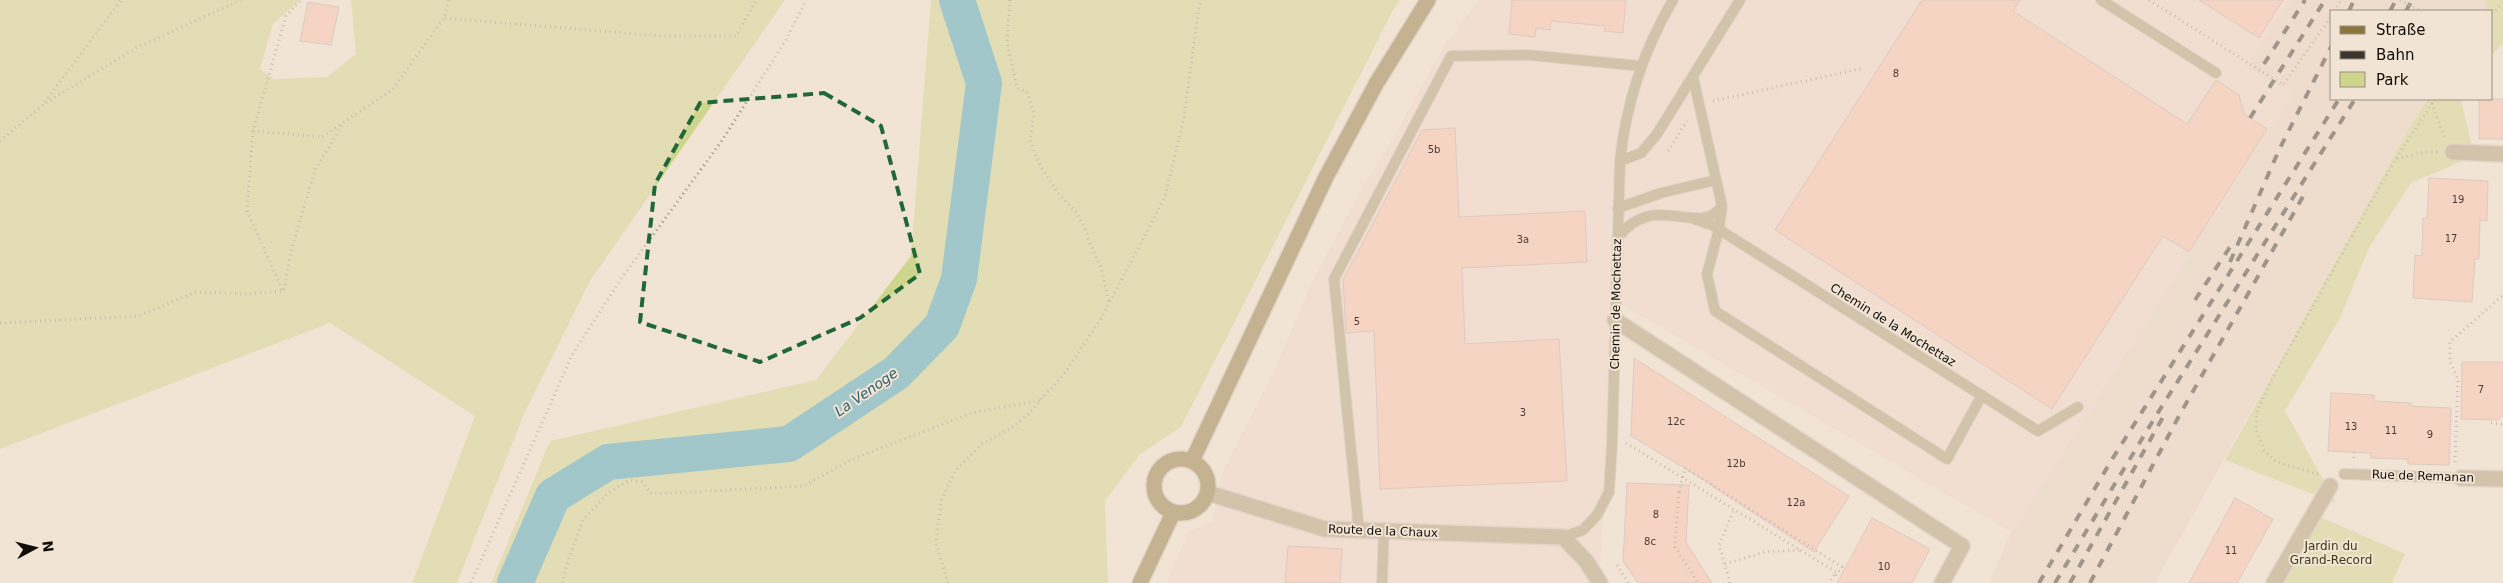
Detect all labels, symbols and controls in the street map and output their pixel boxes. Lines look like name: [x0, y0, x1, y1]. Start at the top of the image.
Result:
legend: [2330, 10, 2493, 100]
text: Straße: [2376, 21, 2425, 39]
text: Bahn: [2376, 46, 2415, 64]
house number: 8: [1893, 68, 1899, 79]
text: Park: [2376, 71, 2409, 89]
house number: 5b: [1428, 144, 1440, 155]
house number: 19: [2452, 194, 2464, 205]
house number: 17: [2445, 233, 2457, 244]
house number: 3a: [1517, 234, 1529, 245]
street label: Chemin de Mochettaz: [1608, 238, 1624, 370]
street label: Chemin de la Mochettaz: [1828, 281, 1958, 369]
house number: 5: [1354, 316, 1360, 327]
water label: La Venoge: [831, 364, 901, 420]
house number: 7: [2478, 384, 2484, 395]
house number: 3: [1520, 407, 1526, 418]
house number: 12c: [1667, 416, 1685, 427]
house number: 13: [2345, 421, 2357, 432]
house number: 11: [2385, 425, 2397, 436]
house number: 9: [2427, 429, 2433, 440]
house number: 12b: [1726, 458, 1746, 469]
street label: Rue de Remanan: [2372, 467, 2474, 485]
house number: 12a: [1787, 497, 1805, 508]
house number: 8: [1653, 509, 1659, 520]
street label: Route de la Chaux: [1328, 522, 1438, 540]
north arrow: [10, 523, 60, 573]
house number: 8c: [1644, 536, 1656, 547]
park label: Jardin du Grand-Record: [2290, 539, 2372, 567]
text: N: [39, 540, 57, 553]
house number: 11: [2225, 545, 2237, 556]
house number: 10: [1878, 561, 1890, 572]

